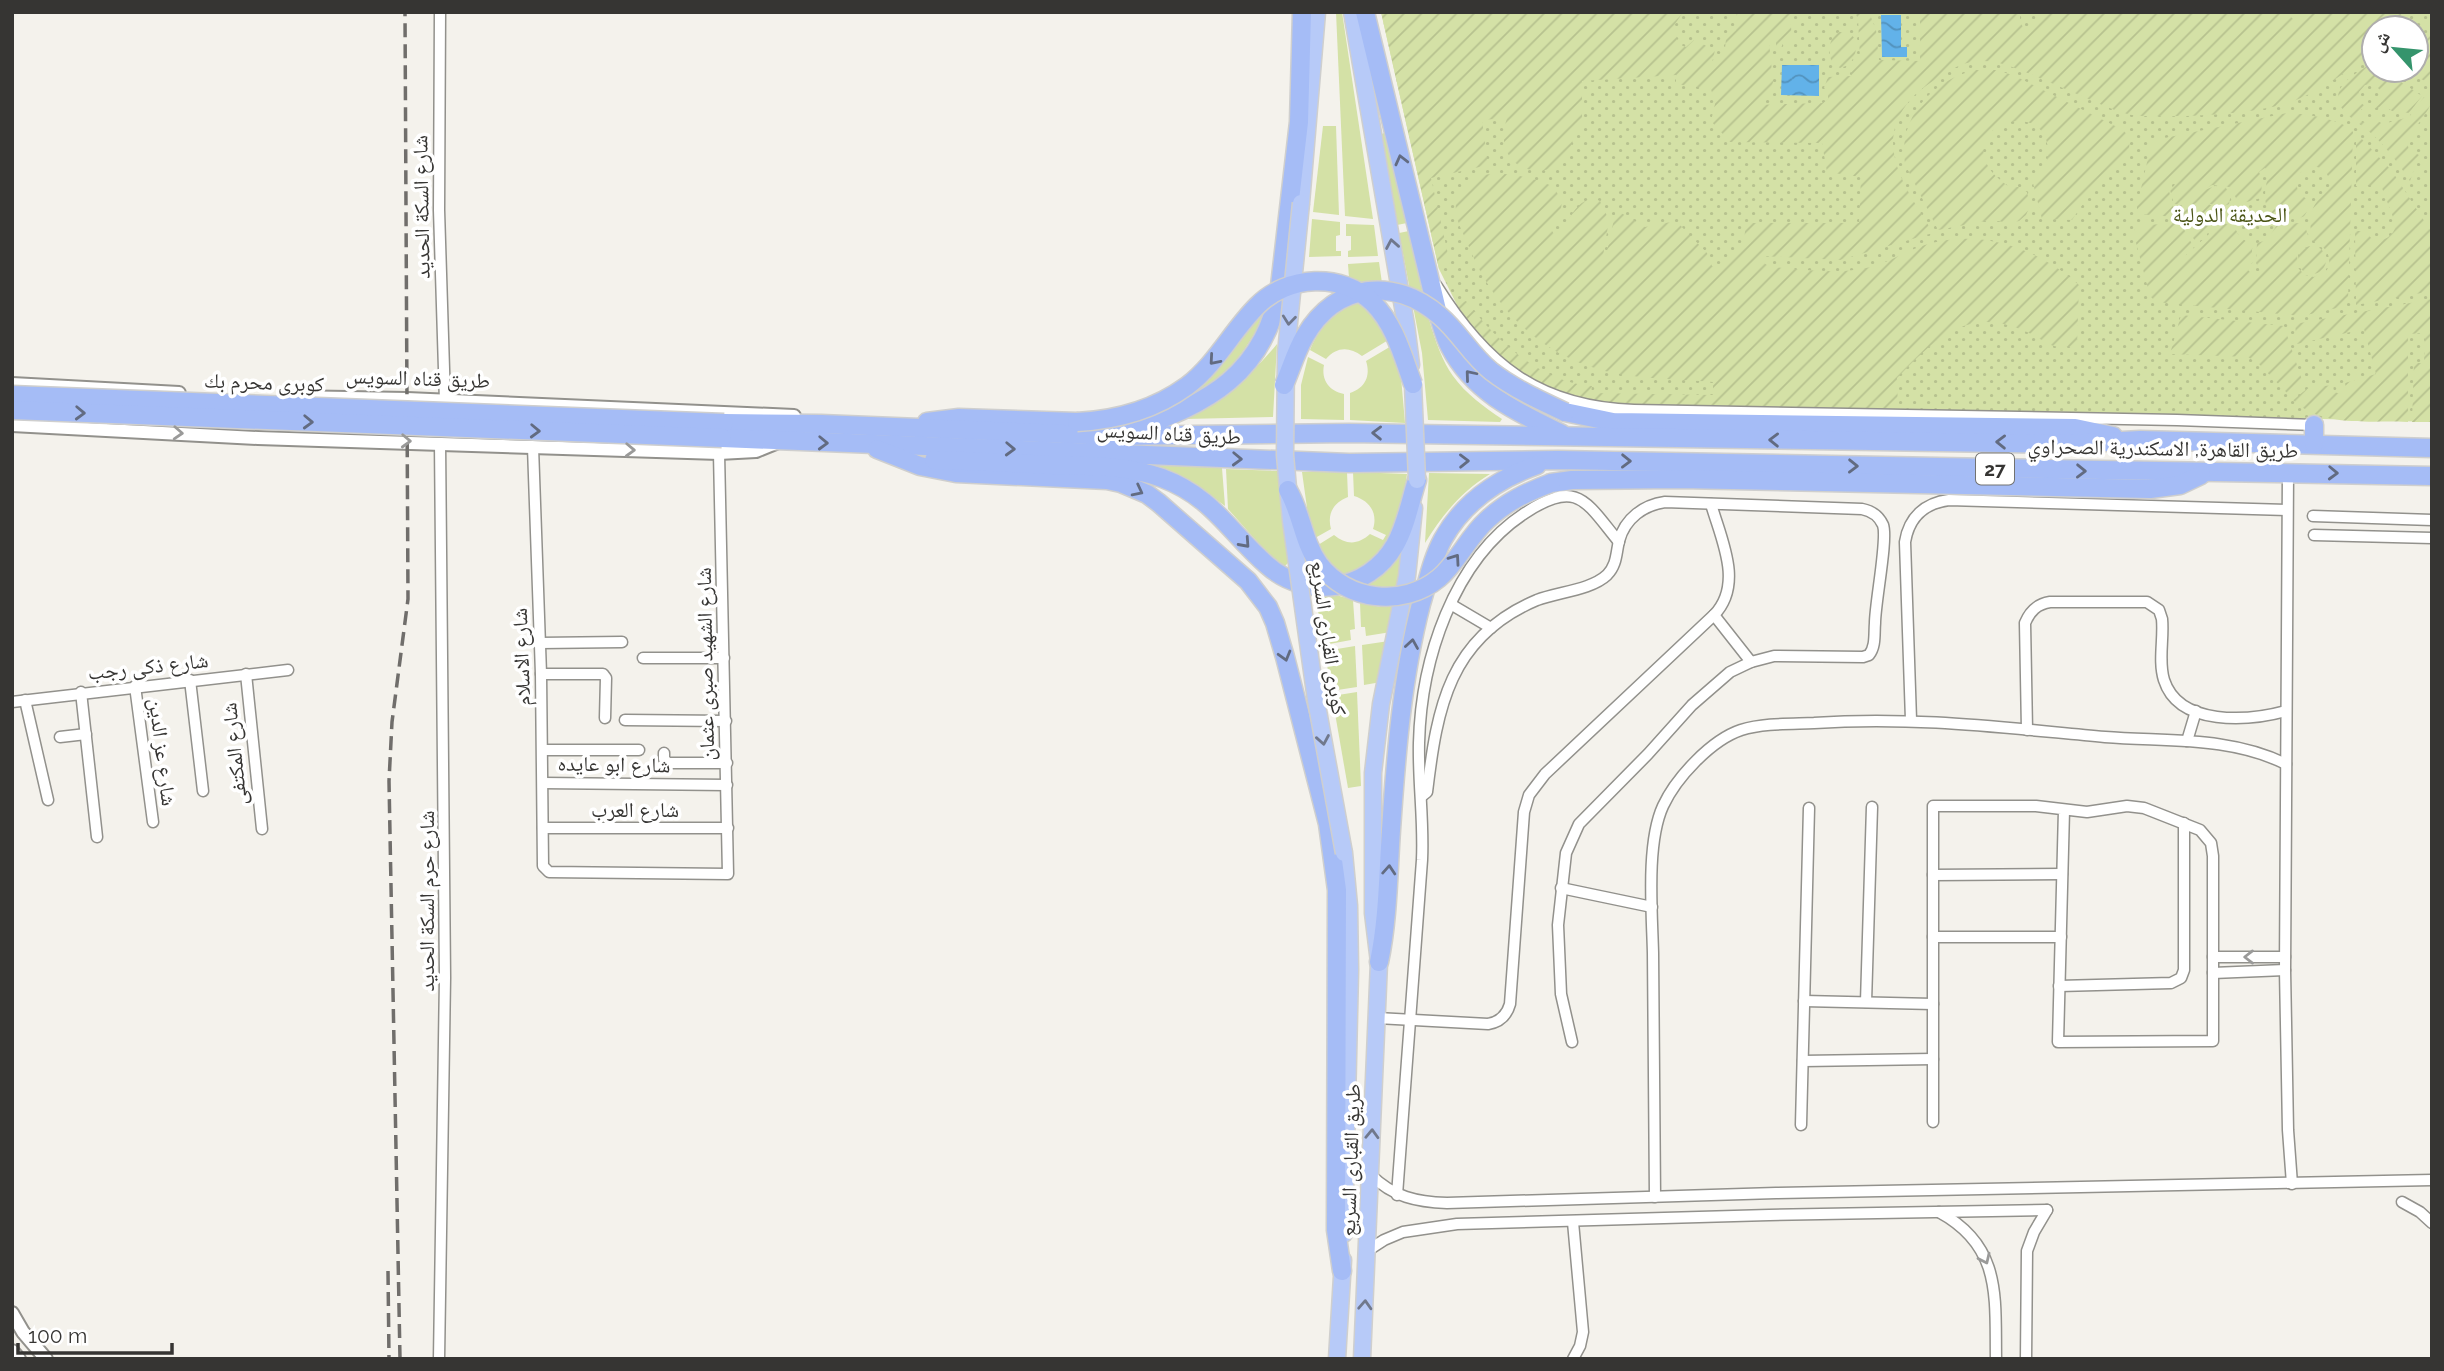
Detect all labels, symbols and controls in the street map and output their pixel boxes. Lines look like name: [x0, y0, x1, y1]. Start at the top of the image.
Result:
north arrow: [2360, 14, 2430, 84]
text: ش: [2365, 27, 2395, 56]
street label: شارع السكة الحديد: [407, 135, 436, 279]
one-way arrow: [1395, 154, 1409, 166]
park label: الحديقة الدولية: [2173, 202, 2287, 227]
one-way arrow: [1385, 238, 1400, 250]
one-way arrow: [1281, 314, 1296, 325]
one-way arrow: [1210, 352, 1222, 365]
street label: طريق قناه السويس: [345, 363, 491, 394]
street label: كوبرى محرم بك: [204, 367, 325, 399]
one-way arrow: [1466, 370, 1478, 383]
one-way arrow: [75, 405, 86, 420]
one-way arrow: [303, 414, 314, 429]
street label: طريق قناه السويس: [1096, 417, 1242, 450]
one-way arrow: [530, 423, 541, 438]
one-way arrow: [1371, 425, 1382, 441]
one-way arrow: [173, 426, 184, 441]
one-way arrow: [1768, 432, 1779, 447]
street label: طريق القاهرة, الاسكندرية الصحراوي: [2027, 433, 2299, 467]
one-way arrow: [400, 434, 411, 449]
one-way arrow: [1996, 434, 2006, 450]
one-way arrow: [818, 436, 829, 451]
one-way arrow: [1004, 441, 1015, 456]
one-way arrow: [625, 442, 636, 458]
one-way arrow: [1232, 451, 1243, 466]
one-way arrow: [1460, 453, 1470, 469]
one-way arrow: [1621, 453, 1632, 469]
road number: 27: [1976, 454, 2014, 484]
one-way arrow: [1849, 458, 1859, 474]
one-way arrow: [2076, 463, 2086, 479]
one-way arrow: [2327, 466, 2338, 481]
one-way arrow: [1131, 482, 1144, 496]
one-way arrow: [1237, 534, 1249, 547]
one-way arrow: [1447, 554, 1459, 567]
street label: كوبرى القبارى السريع: [1305, 559, 1352, 717]
street label: شارع الشهيد صبرى عثمان: [691, 567, 720, 761]
street label: شارع الاسلام: [507, 607, 537, 706]
one-way arrow: [1404, 638, 1419, 650]
street label: شارع ذكى رجب: [86, 647, 210, 686]
one-way arrow: [1277, 650, 1291, 662]
street label: شارع عز الدين: [143, 697, 182, 808]
street label: شارع المكتفى: [216, 701, 253, 807]
one-way arrow: [1315, 734, 1330, 746]
street label: شارع ابو عايده: [557, 751, 671, 778]
street label: شارع العرب: [591, 797, 679, 823]
street label: شارع حرم السكة الحديد: [414, 810, 441, 992]
one-way arrow: [1381, 865, 1396, 876]
one-way arrow: [2243, 949, 2254, 965]
street label: طريق القبارى السريع: [1335, 1083, 1366, 1237]
one-way arrow: [1365, 1128, 1380, 1139]
one-way arrow: [1977, 1252, 1991, 1264]
one-way arrow: [1357, 1299, 1372, 1310]
scale bar: [18, 1312, 172, 1356]
text: 100 m: [28, 1323, 87, 1348]

